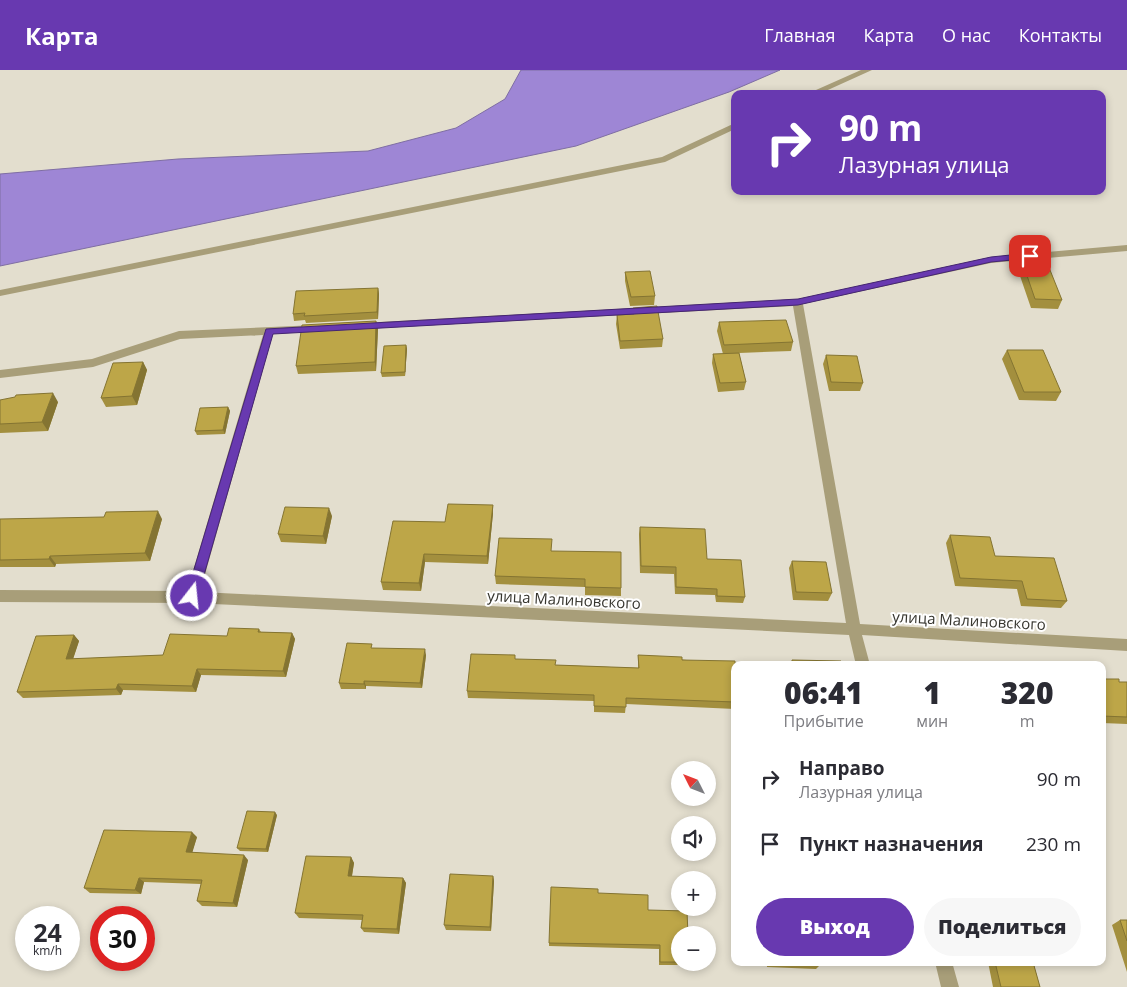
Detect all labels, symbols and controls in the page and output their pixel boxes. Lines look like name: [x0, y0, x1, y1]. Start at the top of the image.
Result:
text: Карта: [25, 19, 99, 52]
text: Главная: [764, 23, 836, 47]
text: Карта: [864, 23, 914, 47]
text: О нас: [942, 23, 991, 47]
text: Контакты: [1019, 23, 1102, 47]
text: 90 m: [839, 104, 922, 151]
icon: right: [756, 110, 821, 175]
text: Лазурная улица: [839, 149, 1009, 179]
pin: [1009, 235, 1051, 277]
icon: arrive: [1016, 242, 1044, 270]
position arrow: [165, 569, 217, 621]
street label: улица Малиновского: [487, 585, 641, 613]
street label: улица Малиновского: [892, 606, 1046, 634]
text: 06:41: [784, 672, 863, 713]
text: 1: [923, 672, 941, 713]
text: 320: [1001, 672, 1053, 713]
text: Прибытие: [784, 710, 864, 732]
text: мин: [916, 710, 948, 732]
text: m: [1020, 710, 1035, 732]
text: Направо: [799, 755, 885, 781]
north arrow: [671, 761, 716, 806]
map controls: [671, 761, 716, 971]
icon: right: [756, 765, 784, 793]
text: 90 m: [1037, 766, 1081, 792]
text: Лазурная улица: [799, 781, 923, 803]
button: sound: [671, 816, 716, 861]
icon: arrive: [756, 830, 784, 858]
text: Пункт назначения: [799, 831, 984, 857]
text: 230 m: [1026, 831, 1081, 857]
button: +: [671, 871, 716, 916]
button: Выход: [756, 898, 914, 956]
button: Поделиться: [924, 898, 1081, 956]
speed limit sign: 30: [90, 906, 155, 971]
text: 24: [33, 915, 62, 949]
button: −: [671, 926, 716, 971]
text: km/h: [33, 942, 62, 959]

